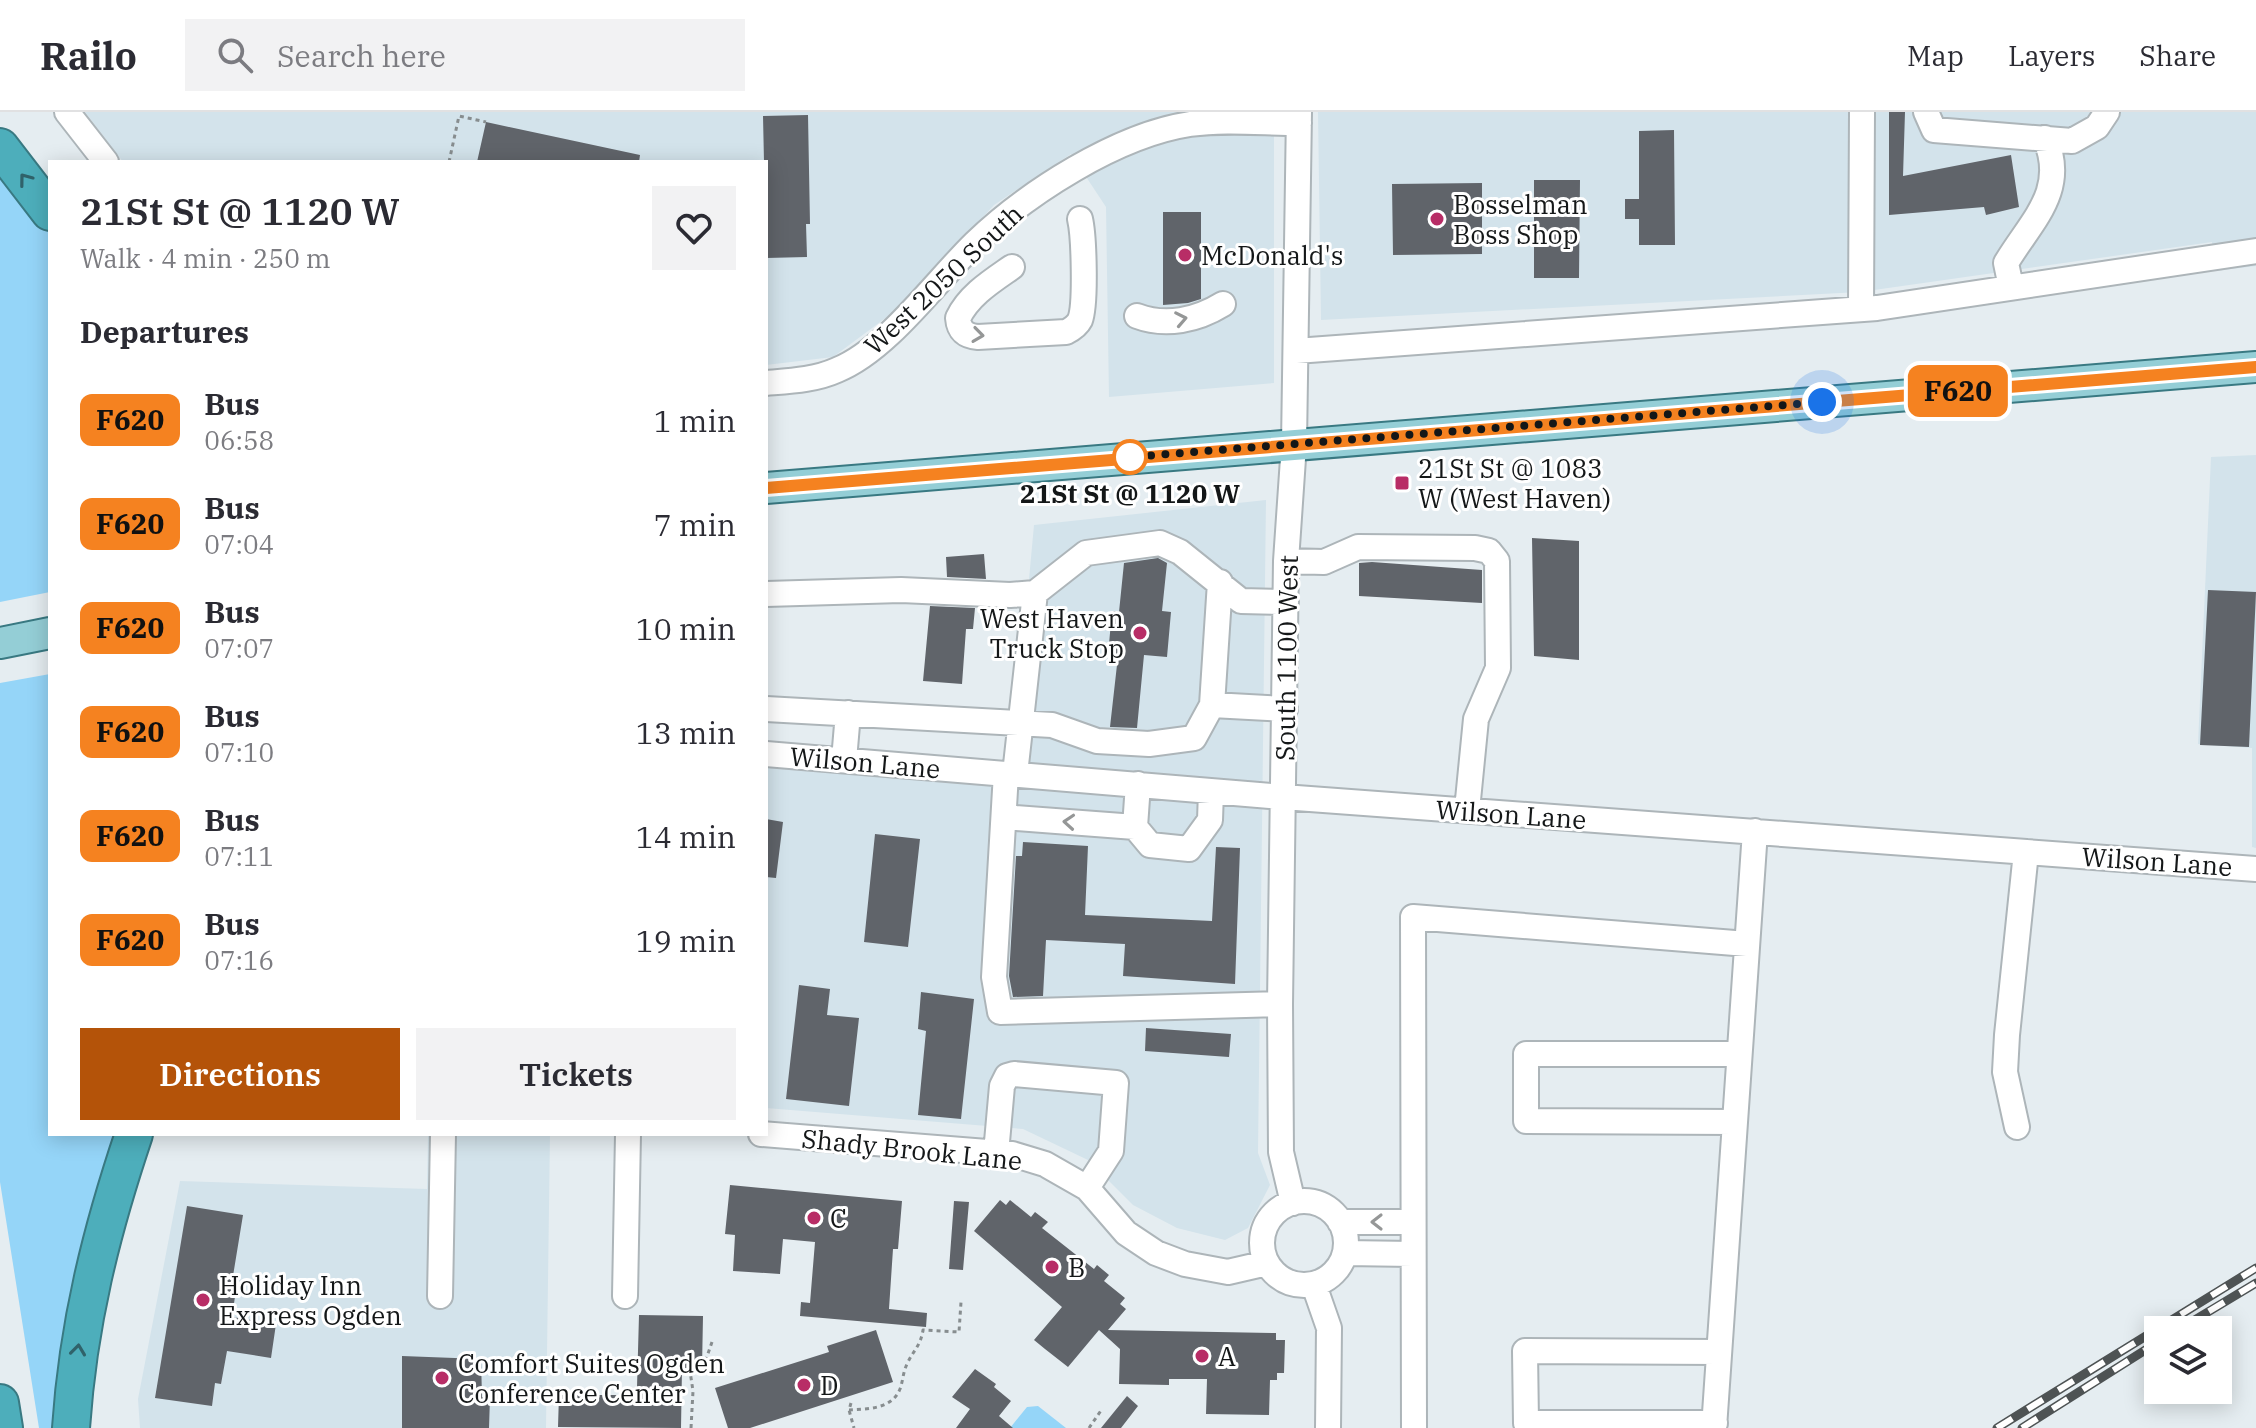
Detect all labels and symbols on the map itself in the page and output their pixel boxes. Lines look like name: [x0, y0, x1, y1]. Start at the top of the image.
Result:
one-way arrow: [20, 174, 35, 188]
place label: Bosselman Boss Shop: [1453, 187, 1588, 251]
street label: West 2050 South: [856, 196, 1030, 362]
marker: Bosselman Boss Shop: [1428, 210, 1446, 228]
place label: McDonald's: [1201, 238, 1343, 272]
marker: McDonald's: [1176, 246, 1194, 264]
one-way arrow: [1174, 311, 1187, 328]
one-way arrow: [972, 326, 985, 343]
line badge: F620: [1902, 365, 2014, 417]
your location: [1802, 382, 1842, 422]
marker: 21St St @ 1120 W: [1113, 440, 1147, 474]
place label: 21St St @ 1083 W (West Haven): [1418, 451, 1611, 515]
marker: 21St St @ 1083 W (West Haven): [1393, 474, 1411, 492]
place label: 21St St @ 1120 W: [1020, 476, 1240, 510]
street label: South 1100 West: [1267, 555, 1305, 761]
place label: West Haven Truck Stop: [980, 601, 1124, 665]
marker: West Haven Truck Stop: [1131, 624, 1149, 642]
street label: Wilson Lane: [788, 738, 942, 786]
street label: Wilson Lane: [1435, 792, 1587, 836]
one-way arrow: [1062, 814, 1075, 831]
street label: Wilson Lane: [2081, 839, 2233, 883]
street label: Shady Brook Lane: [800, 1121, 1024, 1177]
place label: C: [830, 1201, 847, 1235]
marker: C: [805, 1209, 823, 1227]
one-way arrow: [1370, 1213, 1383, 1231]
place label: B: [1068, 1250, 1085, 1284]
marker: B: [1043, 1258, 1061, 1276]
place label: Holiday Inn Express Ogden: [219, 1268, 402, 1332]
marker: Holiday Inn Express Ogden: [194, 1291, 212, 1309]
place label: A: [1218, 1339, 1236, 1373]
one-way arrow: [70, 1343, 87, 1356]
place label: Comfort Suites Ogden Conference Center: [458, 1346, 725, 1410]
marker: A: [1193, 1347, 1211, 1365]
place label: D: [820, 1368, 838, 1402]
marker: Comfort Suites Ogden Conference Center: [433, 1369, 451, 1387]
marker: D: [795, 1376, 813, 1394]

